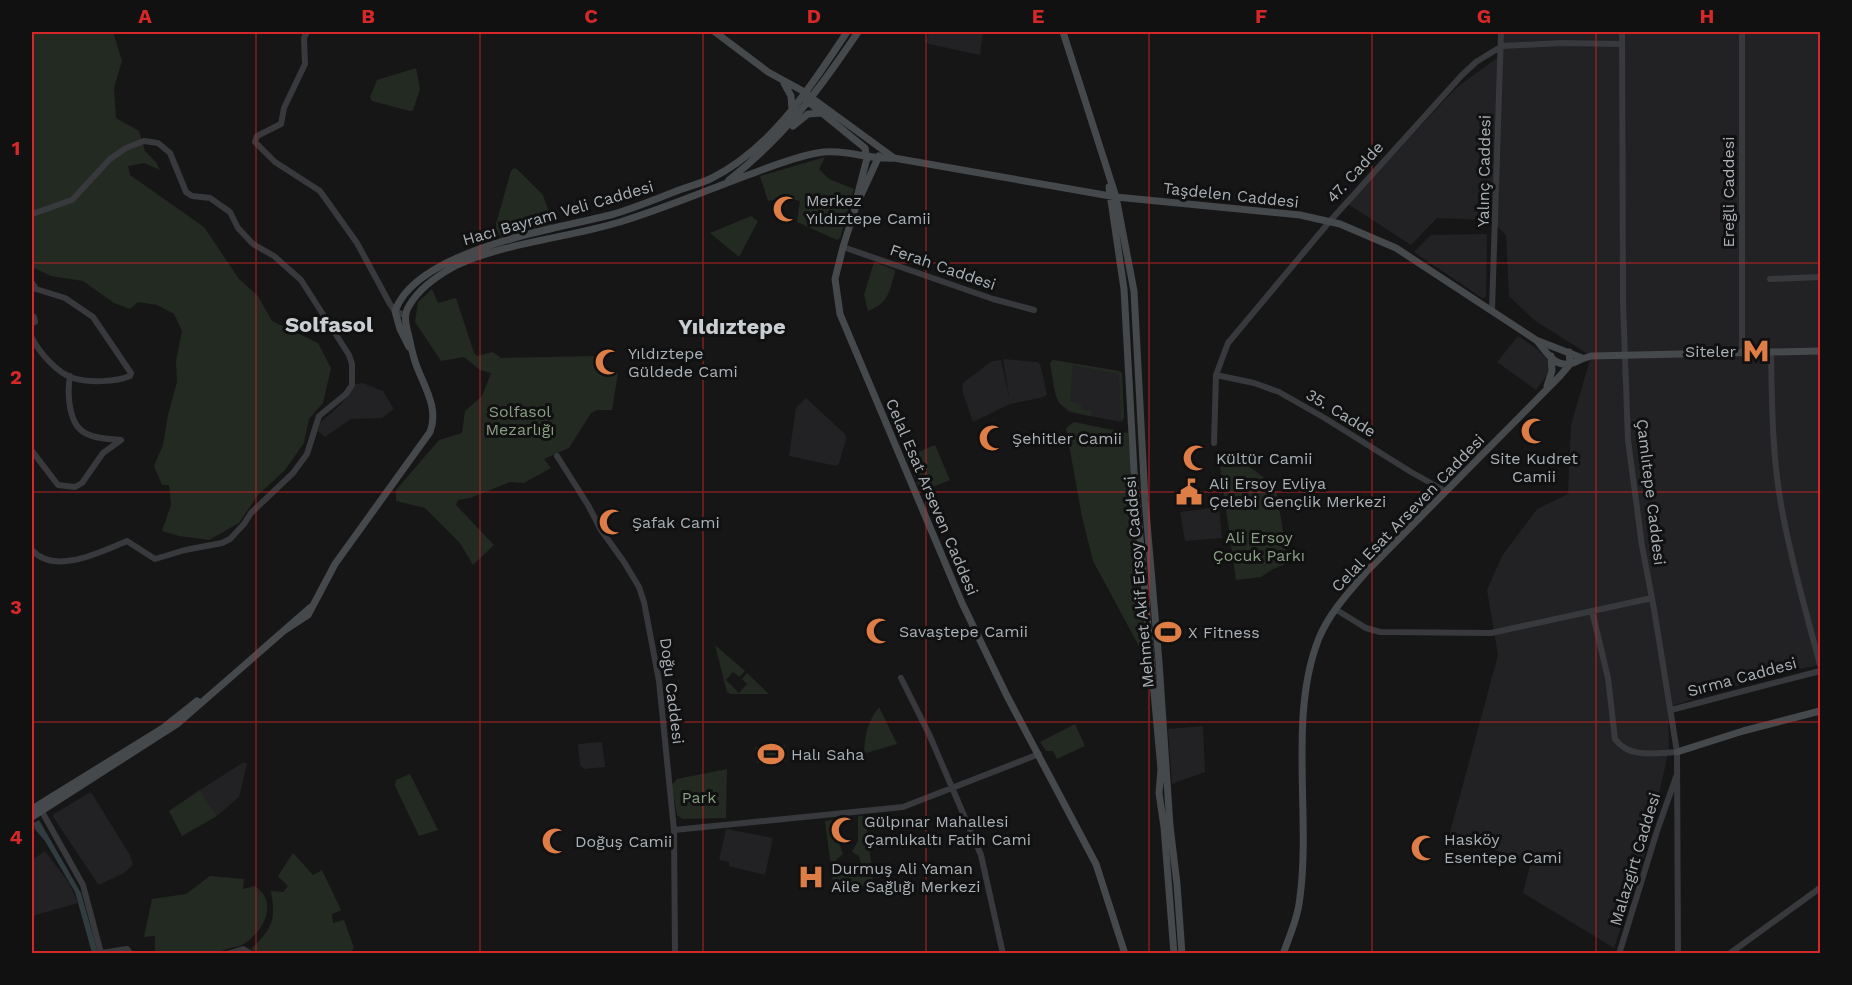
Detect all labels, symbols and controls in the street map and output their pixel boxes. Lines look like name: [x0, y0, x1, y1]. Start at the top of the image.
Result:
text: A: [138, 4, 152, 28]
text: B: [361, 4, 375, 28]
text: C: [584, 4, 598, 28]
text: D: [807, 4, 821, 28]
text: E: [1032, 4, 1044, 28]
text: F: [1255, 4, 1267, 28]
text: G: [1477, 4, 1491, 28]
text: H: [1700, 4, 1714, 28]
street label: Yalınç Caddesi: [1474, 115, 1494, 227]
text: 1: [12, 136, 20, 160]
street label: Ereğli Caddesi: [1719, 137, 1738, 247]
street label: 47. Cadde: [1323, 138, 1387, 206]
street label: Hacı Bayram Veli Caddesi: [460, 177, 656, 249]
street label: Taşdelen Caddesi: [1162, 178, 1300, 212]
place label: Merkez Yıldıztepe Camii: [806, 191, 931, 228]
mosque icon: Merkez Yıldıztepe Camii: [771, 194, 801, 224]
street label: Ferah Caddesi: [887, 240, 999, 294]
district label: Solfasol: [285, 312, 374, 337]
district label: Yıldıztepe: [678, 314, 786, 339]
metro station icon: Siteler: [1741, 336, 1771, 366]
place label: Siteler: [1685, 342, 1736, 361]
place label: Yıldıztepe Güldede Cami: [628, 344, 738, 381]
mosque icon: Yıldıztepe Güldede Cami: [593, 347, 623, 377]
text: 2: [10, 365, 22, 389]
street label: 35. Cadde: [1303, 385, 1379, 441]
street label: Celal Esat Arseven Caddesi: [882, 396, 982, 598]
park label: Solfasol Mezarlığı: [486, 402, 554, 439]
mosque icon: Site Kudret Camii: [1519, 416, 1549, 446]
street label: Çamlıtepe Caddesi: [1633, 418, 1669, 566]
mosque icon: Şehitler Camii: [977, 423, 1007, 453]
place label: Şehitler Camii: [1012, 429, 1122, 448]
street label: Celal Esat Arseven Caddesi: [1328, 430, 1488, 596]
mosque icon: Kültür Camii: [1181, 443, 1211, 473]
place label: Kültür Camii: [1216, 449, 1313, 468]
place label: Site Kudret Camii: [1490, 449, 1578, 486]
place label: Ali Ersoy Evliya Çelebi Gençlik Merkezi: [1209, 474, 1386, 511]
street label: Mehmet Akif Ersoy Caddesi: [1120, 475, 1158, 689]
public building icon: Ali Ersoy Evliya Çelebi Gençlik Merkezi: [1174, 477, 1204, 507]
mosque icon: Şafak Cami: [597, 507, 627, 537]
place label: Şafak Cami: [632, 513, 720, 532]
park label: Ali Ersoy Çocuk Parkı: [1213, 528, 1305, 565]
text: 3: [10, 595, 22, 619]
mosque icon: Savaştepe Camii: [864, 616, 894, 646]
sports icon: X Fitness: [1153, 617, 1183, 647]
place label: Savaştepe Camii: [899, 622, 1028, 641]
place label: X Fitness: [1188, 623, 1260, 642]
street label: Doğu Caddesi: [656, 637, 688, 745]
street label: Sırma Caddesi: [1685, 653, 1799, 701]
sports icon: Halı Saha: [756, 739, 786, 769]
place label: Halı Saha: [791, 745, 864, 764]
park label: Park: [682, 788, 716, 807]
street label: Malazgirt Caddesi: [1606, 790, 1664, 928]
place label: Gülpınar Mahallesi Çamlıkaltı Fatih Cami: [864, 812, 1031, 849]
mosque icon: Gülpınar Mahallesi Çamlıkaltı Fatih Cami: [829, 815, 859, 845]
text: 4: [10, 825, 23, 849]
mosque icon: Doğuş Camii: [540, 826, 570, 856]
place label: Hasköy Esentepe Cami: [1444, 830, 1562, 867]
place label: Doğuş Camii: [575, 832, 672, 851]
mosque icon: Hasköy Esentepe Cami: [1409, 833, 1439, 863]
place label: Durmuş Ali Yaman Aile Sağlığı Merkezi: [831, 859, 981, 896]
hospital icon: Durmuş Ali Yaman Aile Sağlığı Merkezi: [796, 862, 826, 892]

